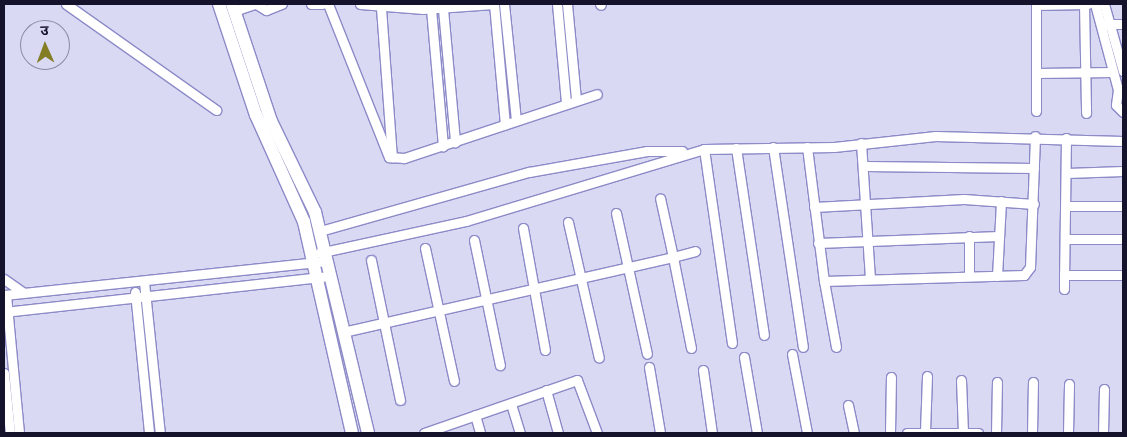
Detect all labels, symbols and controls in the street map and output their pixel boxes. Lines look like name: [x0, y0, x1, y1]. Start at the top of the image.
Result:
north arrow: [20, 20, 70, 70]
text: उ: [40, 21, 49, 41]

